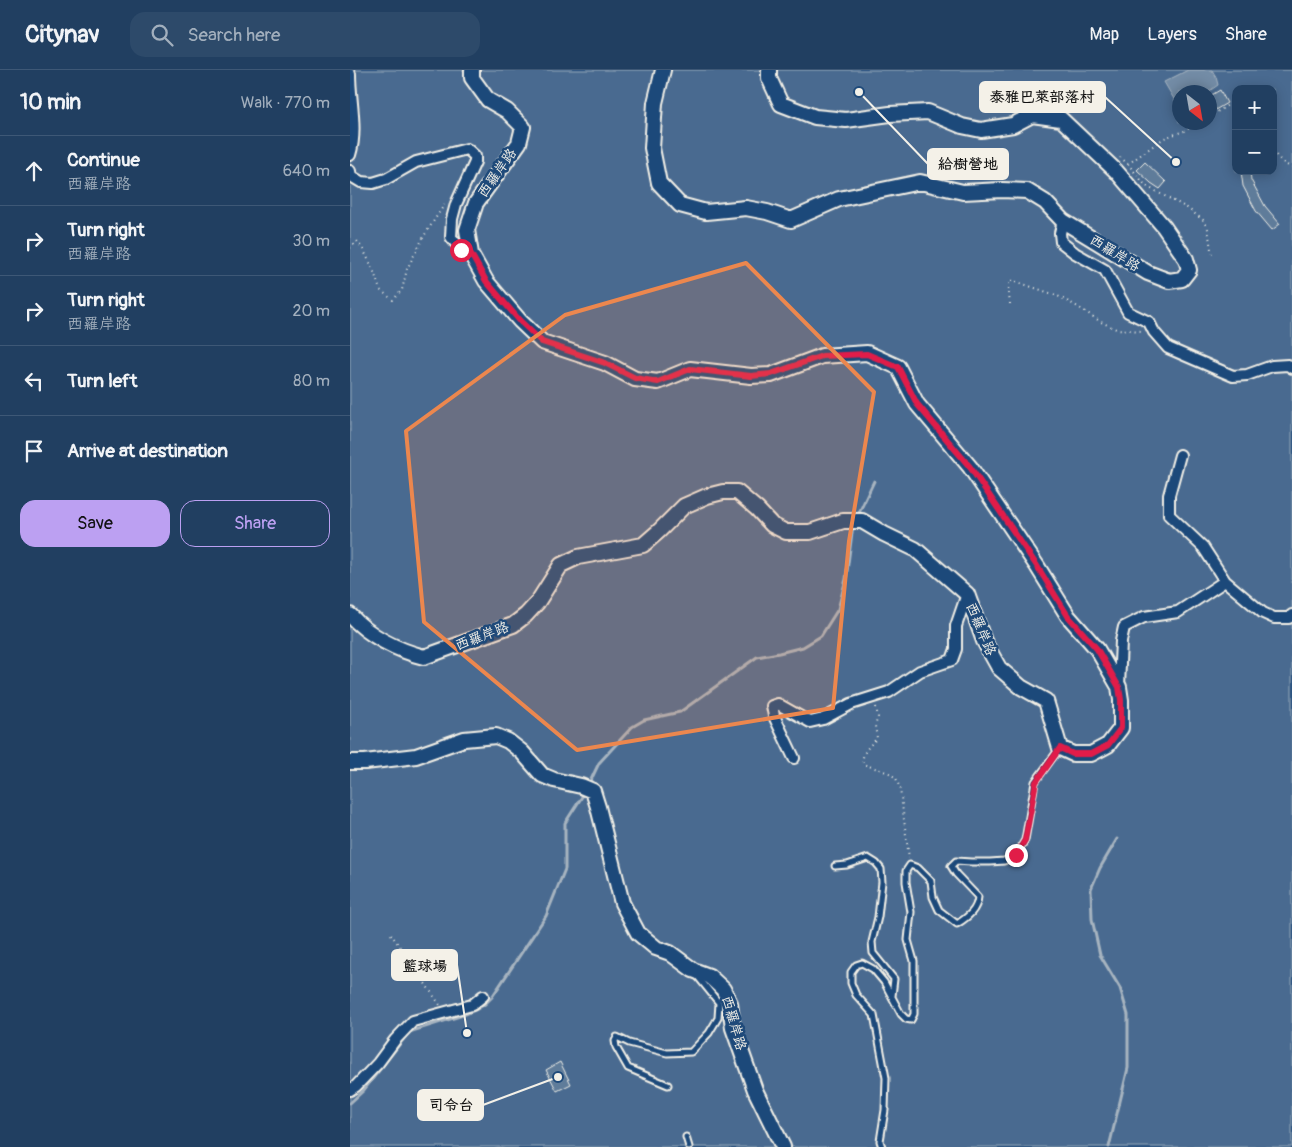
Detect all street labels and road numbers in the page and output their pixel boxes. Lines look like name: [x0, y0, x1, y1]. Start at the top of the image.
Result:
street label: 西羅岸路: [474, 145, 520, 201]
street label: 西羅岸路: [1087, 231, 1143, 275]
street label: 西羅岸路: [962, 600, 1000, 658]
street label: 西羅岸路: [453, 618, 511, 654]
street label: 西羅岸路: [718, 994, 750, 1052]

